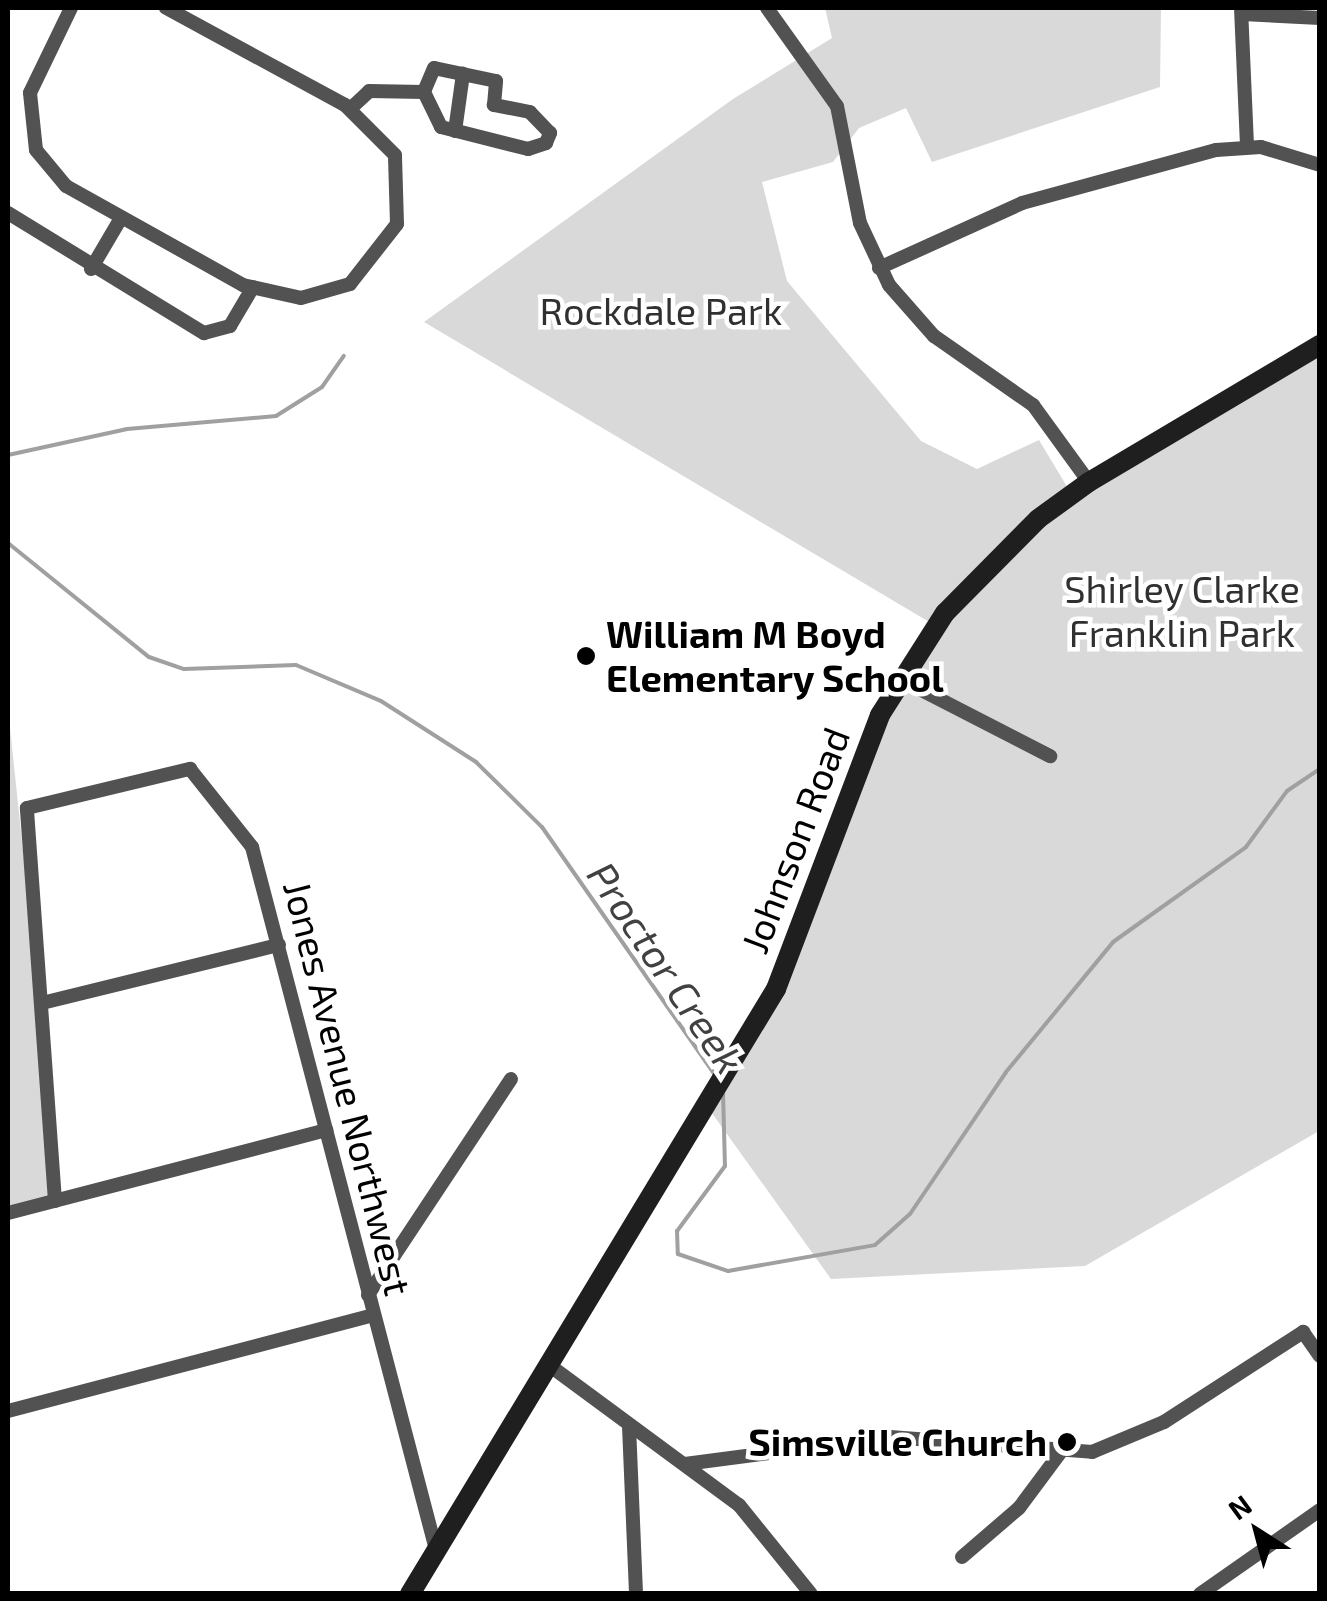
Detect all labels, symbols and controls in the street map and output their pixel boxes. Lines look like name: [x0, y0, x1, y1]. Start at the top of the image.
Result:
park label: Rockdale Park: [540, 288, 782, 334]
park label: Shirley Clarke Franklin Park: [1064, 566, 1300, 656]
place label: William M Boyd Elementary School: [606, 611, 945, 700]
marker: William M Boyd Elementary School: [575, 645, 597, 667]
street label: Johnson Road: [731, 721, 859, 959]
water label: Proctor Creek: [578, 852, 756, 1082]
street label: Jones Avenue Northwest: [274, 876, 422, 1300]
place label: Simsville Church: [748, 1419, 1047, 1465]
marker: Simsville Church: [1056, 1431, 1078, 1453]
north arrow: [1207, 1481, 1307, 1581]
text: N: [1221, 1487, 1258, 1526]

